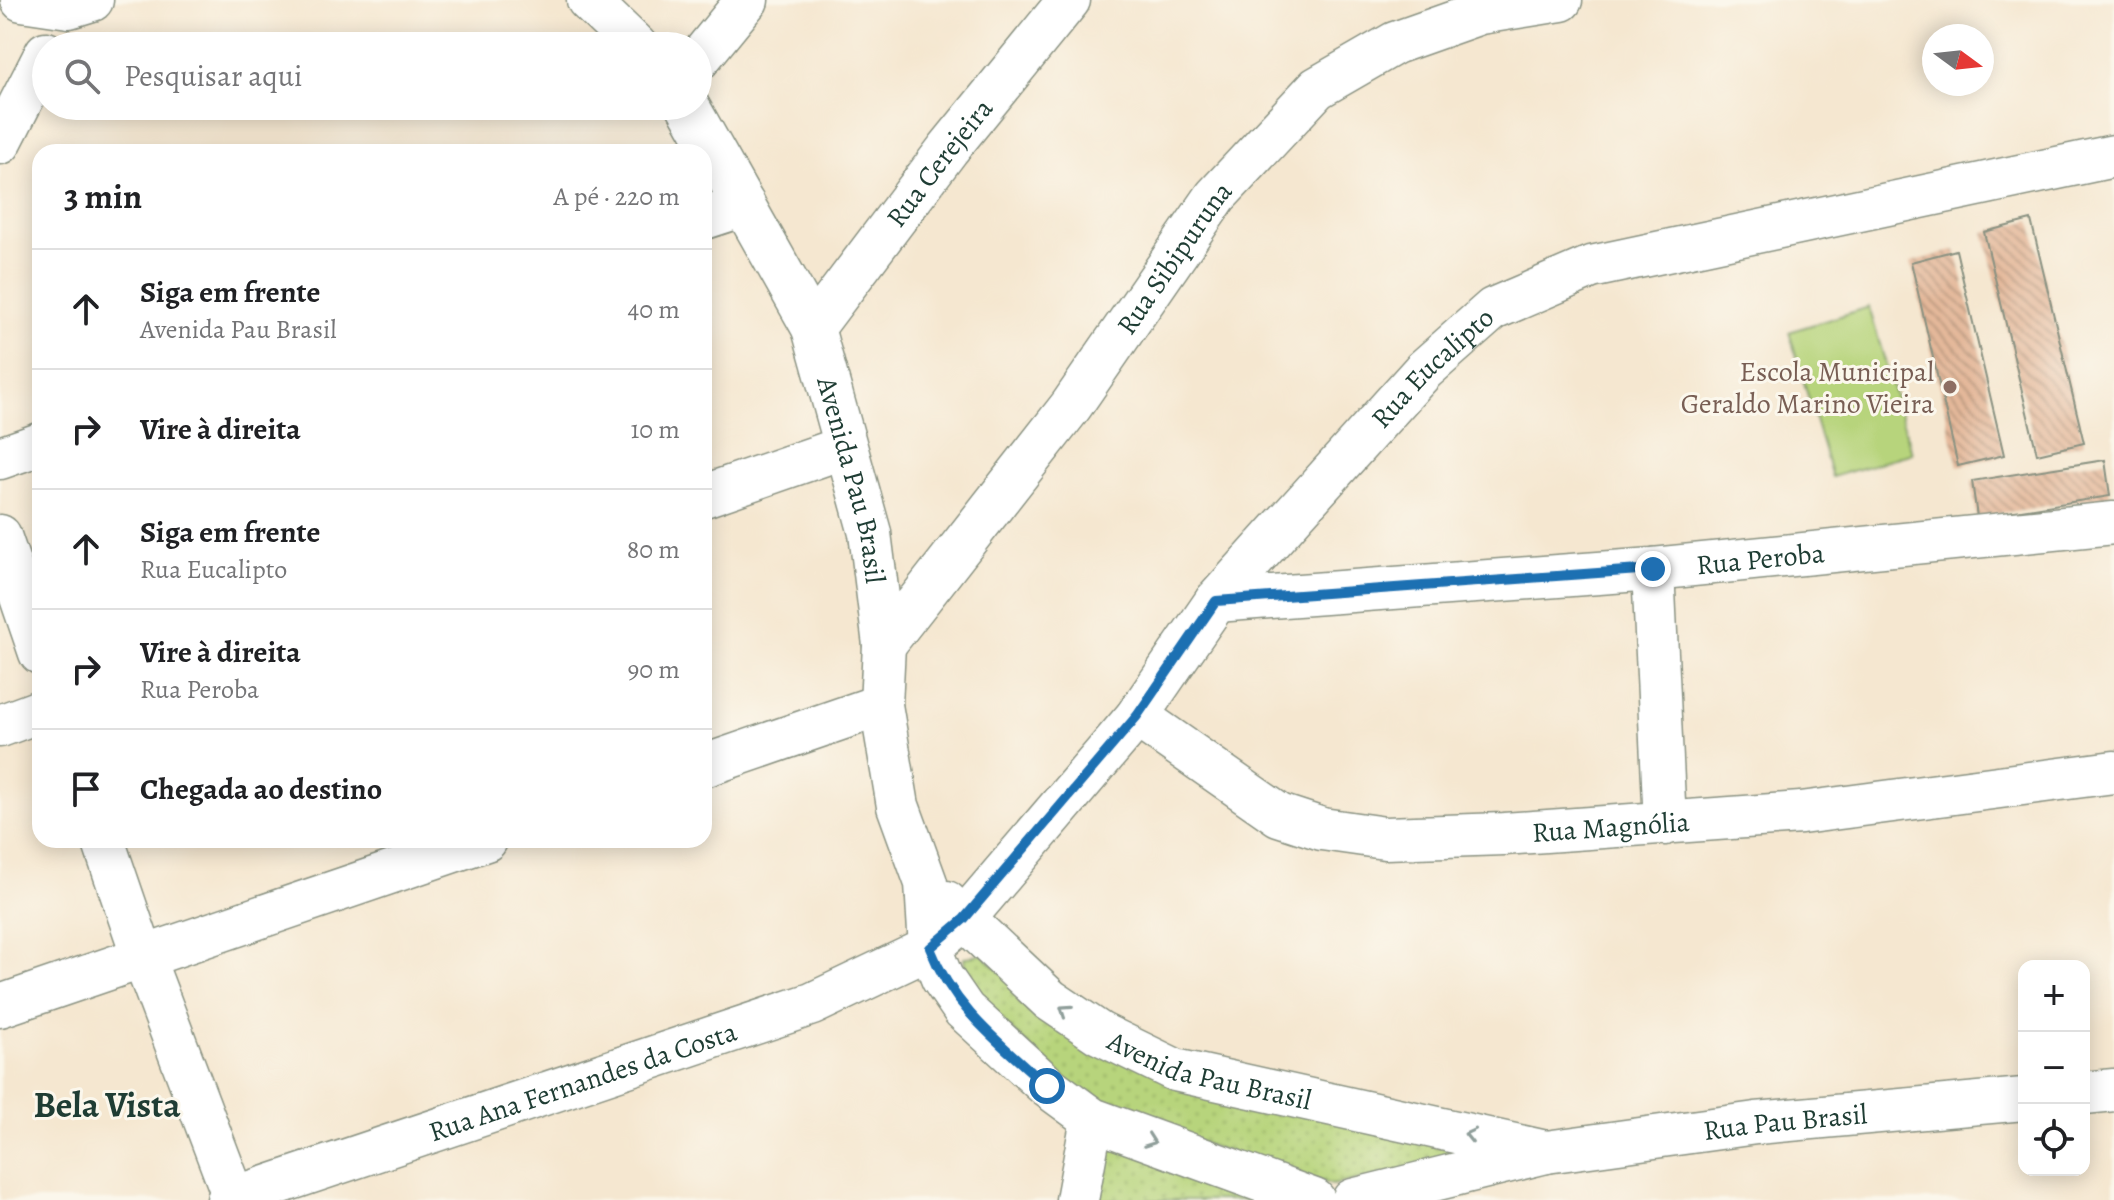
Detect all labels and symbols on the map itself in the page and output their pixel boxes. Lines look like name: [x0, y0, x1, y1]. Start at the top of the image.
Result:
north arrow: [1922, 24, 1994, 96]
street label: Rua Cerejeira: [878, 91, 1002, 235]
street label: Rua Sibipuruna: [1108, 173, 1241, 342]
street label: Rua Eucalipto: [1363, 299, 1502, 437]
place label: Escola Municipal Geraldo Marino Vieira: [1681, 353, 1934, 423]
street label: Avenida Pau Brasil: [807, 372, 894, 586]
marker: Escola Municipal Geraldo Marino Vieira: [1941, 378, 1959, 396]
street label: Rua Peroba: [1695, 534, 1826, 585]
route end: [1635, 551, 1671, 587]
street label: Rua Magnólia: [1531, 803, 1691, 852]
one-way arrow: [1059, 1005, 1073, 1020]
street label: Rua Ana Fernandes da Costa: [424, 1013, 742, 1151]
street label: Avenida Pau Brasil: [1100, 1022, 1315, 1120]
route start: [1029, 1068, 1065, 1104]
district label: Bela Vista: [33, 1080, 181, 1129]
street label: Rua Pau Brasil: [1701, 1095, 1869, 1150]
one-way arrow: [1464, 1127, 1477, 1144]
one-way arrow: [1142, 1131, 1156, 1147]

